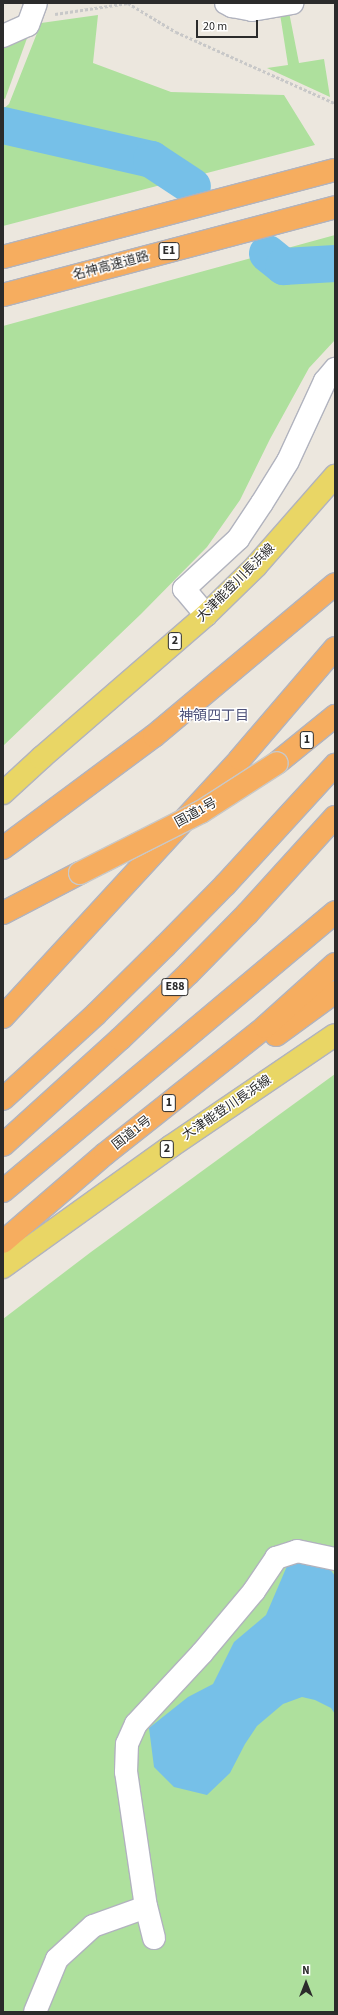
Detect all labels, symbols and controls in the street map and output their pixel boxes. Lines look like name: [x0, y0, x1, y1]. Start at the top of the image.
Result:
scale bar: [198, 12, 260, 38]
text: 20 m: [203, 18, 227, 35]
road number: E1: [158, 241, 180, 261]
street label: 名神高速道路: [71, 248, 151, 284]
street label: 大津能登川長浜線: [194, 541, 278, 625]
road number: 2: [167, 631, 183, 651]
district label: 神領四丁目: [179, 708, 249, 724]
road number: 1: [299, 730, 315, 750]
street label: 国道1号: [172, 795, 220, 831]
road number: E88: [161, 977, 189, 997]
street label: 大津能登川長浜線: [180, 1072, 274, 1144]
road number: 1: [161, 1093, 177, 1113]
street label: 国道1号: [109, 1113, 155, 1153]
road number: 2: [159, 1139, 175, 1159]
north arrow: [286, 1963, 326, 2003]
text: N: [302, 1963, 310, 1978]

